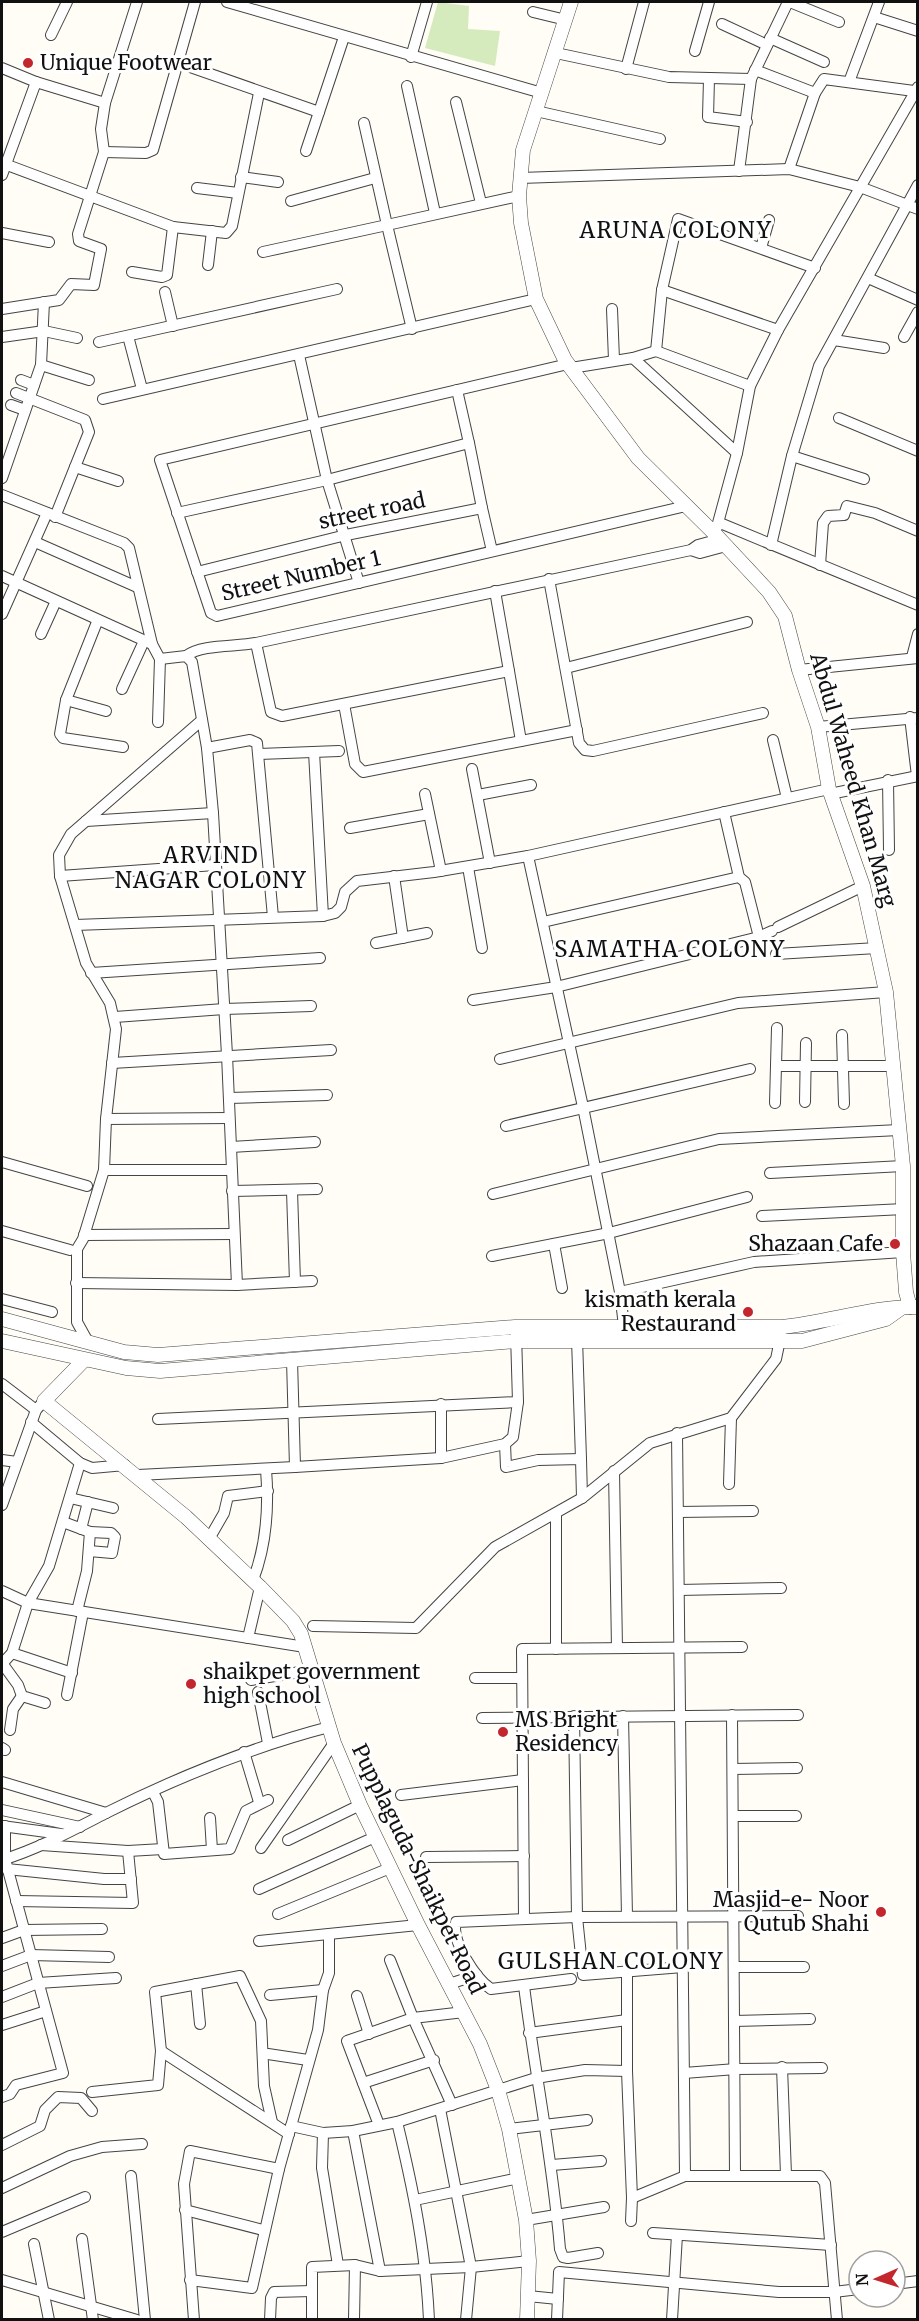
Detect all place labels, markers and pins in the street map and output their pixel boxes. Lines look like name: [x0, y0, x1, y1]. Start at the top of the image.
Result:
place label: Unique Footwear: [40, 49, 212, 76]
marker: Unique Footwear: [21, 56, 35, 70]
place label: Shazaan Cafe: [748, 1230, 883, 1257]
marker: Shazaan Cafe: [888, 1237, 902, 1251]
place label: kismath kerala Restaurand: [585, 1286, 736, 1337]
marker: kismath kerala Restaurand: [741, 1305, 755, 1319]
place label: shaikpet government high school: [203, 1658, 420, 1709]
marker: shaikpet government high school: [184, 1677, 198, 1691]
place label: MS Bright Residency: [515, 1706, 619, 1757]
marker: MS Bright Residency: [496, 1725, 510, 1739]
place label: Masjid-e- Noor Qutub Shahi: [713, 1886, 869, 1937]
marker: Masjid-e- Noor Qutub Shahi: [874, 1905, 888, 1919]

